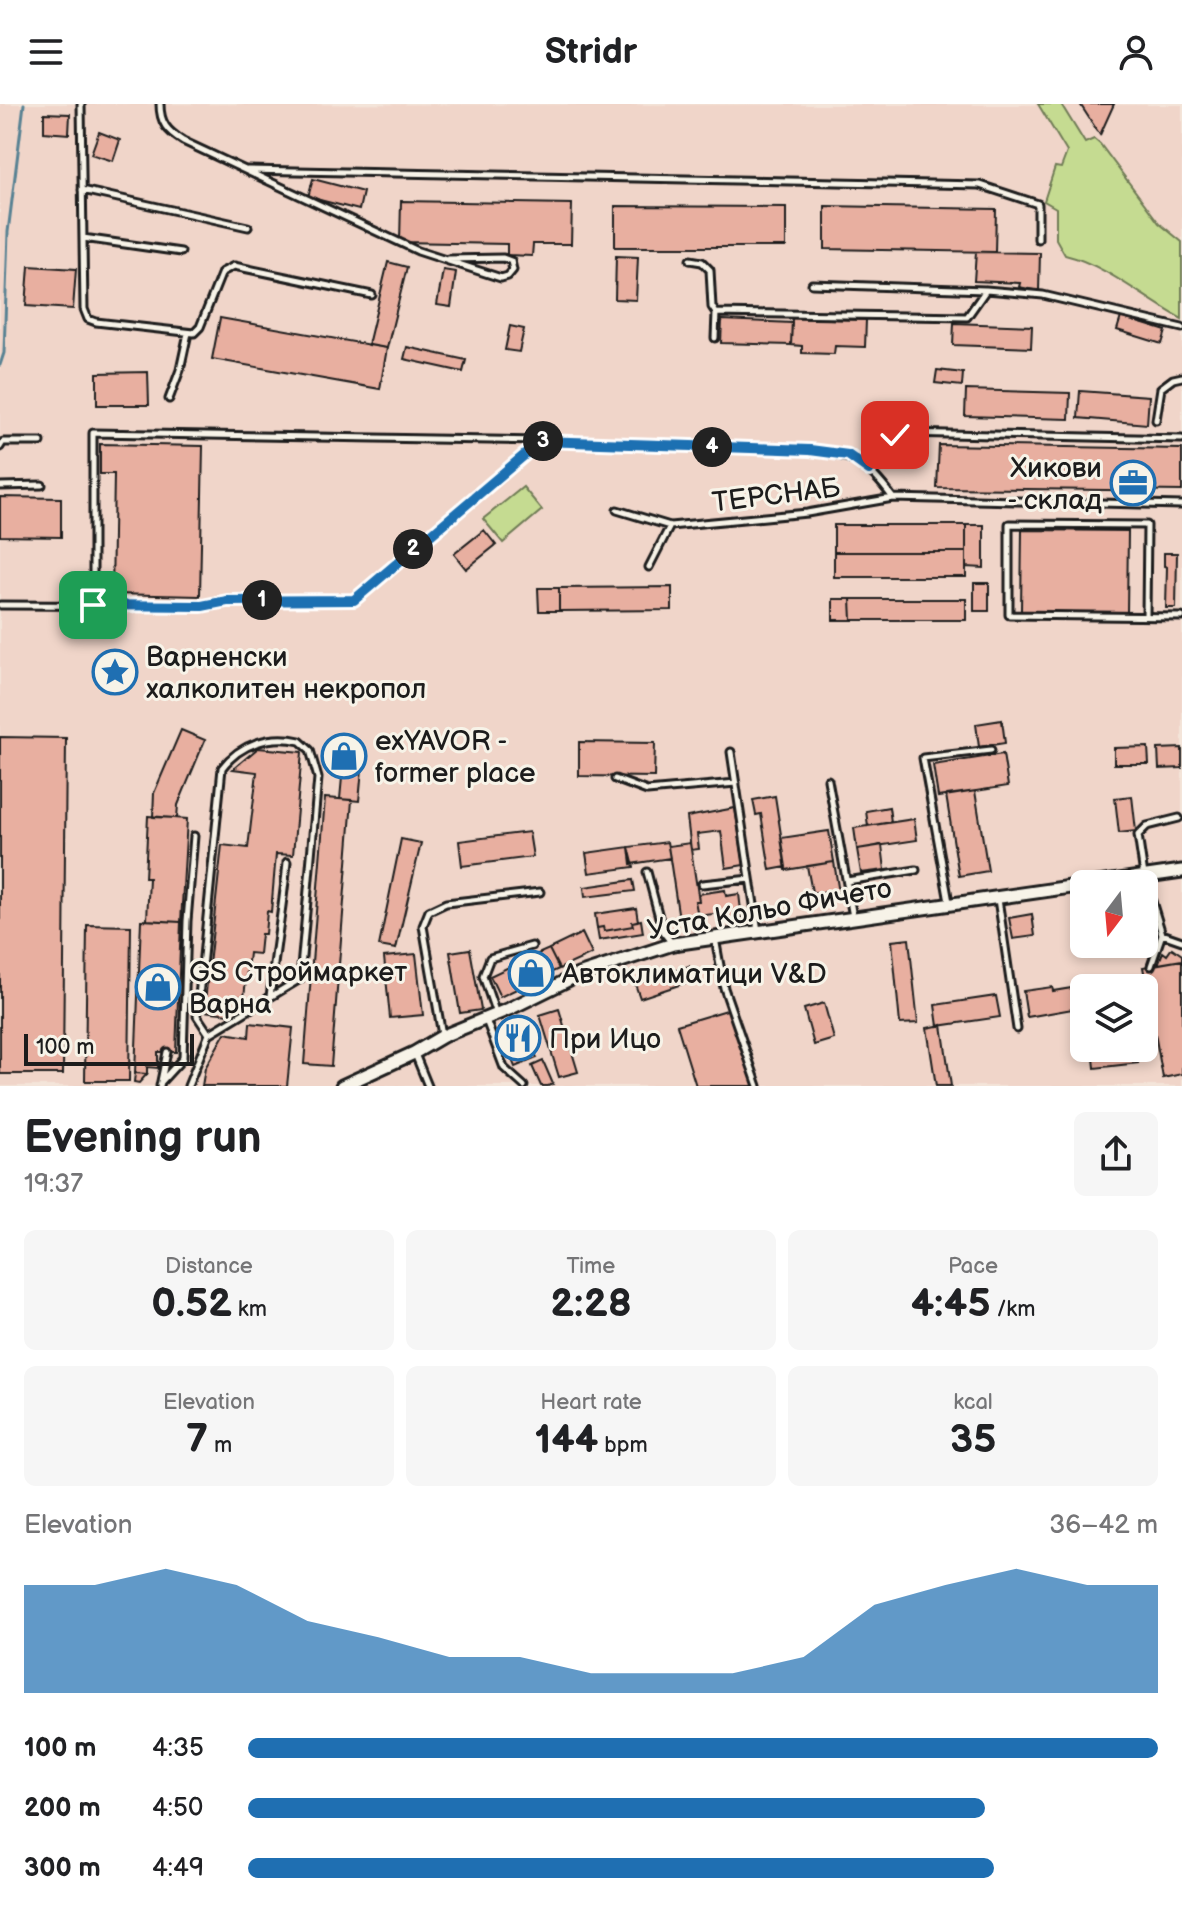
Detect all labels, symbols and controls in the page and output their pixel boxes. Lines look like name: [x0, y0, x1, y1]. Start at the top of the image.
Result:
icon: menu: [24, 30, 68, 74]
icon: person: [1114, 30, 1158, 74]
text: Stridr: [545, 31, 637, 74]
pin: [861, 401, 929, 469]
icon: check: [873, 413, 917, 457]
pin: 3: [523, 421, 563, 461]
text: 3: [537, 427, 549, 454]
pin: 4: [692, 427, 732, 467]
text: 4: [706, 433, 718, 460]
place label: Хикови - склад: [1007, 452, 1102, 517]
office icon: Хикови - склад: [1109, 459, 1157, 507]
street label: ТЕРСНАБ: [711, 471, 842, 520]
pin: 2: [393, 529, 433, 569]
text: 2: [406, 535, 420, 562]
pin: [59, 571, 127, 639]
pin: 1: [242, 580, 282, 620]
icon: arrive: [71, 583, 115, 627]
text: 1: [257, 586, 267, 613]
place label: Варненски халколитен некропол: [146, 641, 426, 706]
place icon: Варненски халколитен некропол: [91, 648, 139, 696]
place label: exYAVOR - former place: [375, 725, 536, 790]
shop icon: exYAVOR - former place: [320, 732, 368, 780]
north arrow: [1070, 870, 1158, 958]
map controls: [1070, 870, 1158, 1062]
street label: Уста Кольо Фичето: [645, 872, 894, 947]
shop icon: Автоклиматици V&D: [507, 949, 555, 997]
place label: GS Строймаркет Варна: [189, 956, 407, 1021]
place label: Автоклиматици V&D: [561, 958, 827, 991]
shop icon: GS Строймаркет Варна: [134, 963, 182, 1011]
button: layers: [1070, 974, 1158, 1062]
restaurant icon: При Ицо: [494, 1014, 542, 1062]
place label: При Ицо: [549, 1023, 661, 1056]
scale bar: [24, 1030, 194, 1066]
text: 100 m: [36, 1034, 95, 1061]
text: Evening run: [24, 1112, 261, 1165]
button: share: [1074, 1112, 1158, 1196]
text: 19:37: [24, 1169, 83, 1200]
text: Distance: [165, 1253, 253, 1280]
text: Time: [567, 1253, 615, 1280]
text: Pace: [948, 1253, 998, 1280]
text: 0.52: [151, 1280, 232, 1328]
text: 2:28: [550, 1280, 632, 1328]
text: 4:45: [911, 1280, 990, 1328]
text: km: [232, 1296, 267, 1323]
text: /km: [990, 1296, 1035, 1323]
text: Elevation: [163, 1389, 255, 1416]
text: Heart rate: [540, 1389, 642, 1416]
text: kcal: [953, 1389, 993, 1416]
text: 7: [186, 1416, 208, 1464]
text: 144: [534, 1416, 598, 1464]
text: 35: [950, 1416, 996, 1464]
text: m: [208, 1432, 232, 1459]
text: bpm: [598, 1432, 648, 1459]
text: Elevation: [24, 1510, 132, 1541]
text: 36–42 m: [1049, 1510, 1158, 1541]
text: 100 m: [24, 1733, 97, 1764]
text: 4:35: [152, 1733, 204, 1764]
text: 200 m: [24, 1793, 101, 1824]
text: 4:50: [152, 1793, 203, 1824]
text: 300 m: [24, 1853, 101, 1884]
text: 4:49: [152, 1853, 204, 1884]

